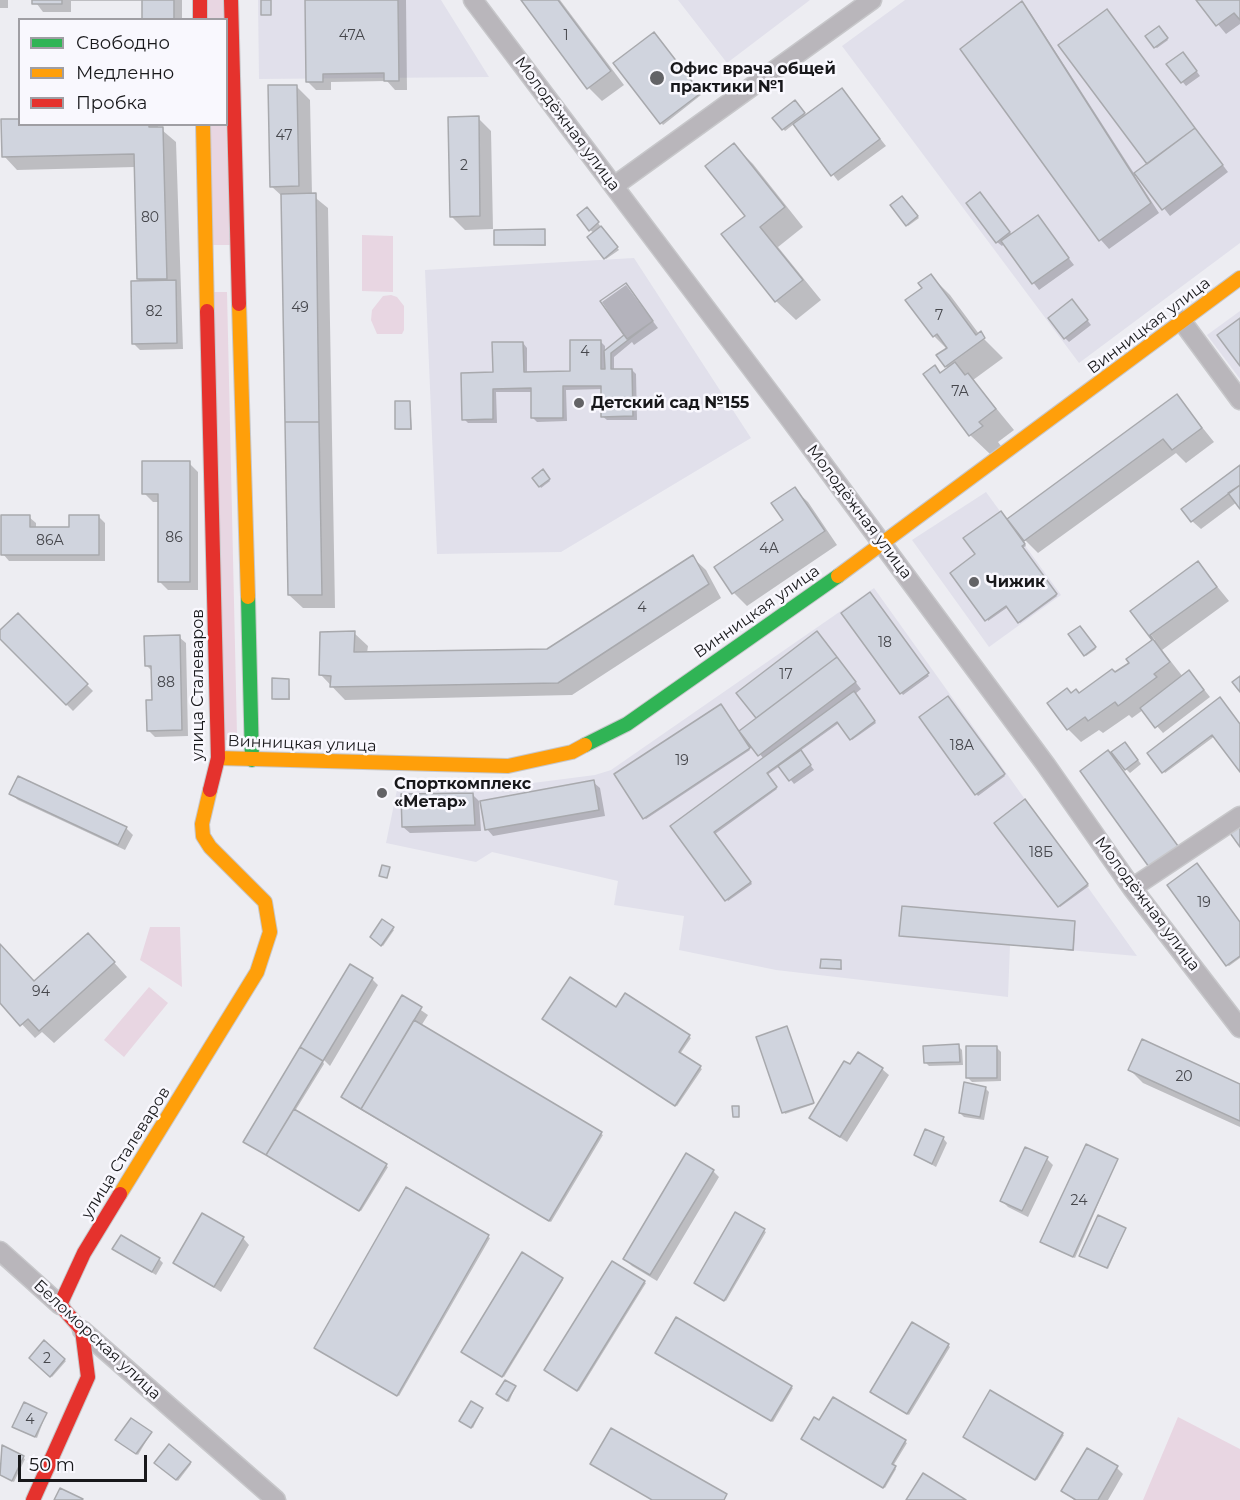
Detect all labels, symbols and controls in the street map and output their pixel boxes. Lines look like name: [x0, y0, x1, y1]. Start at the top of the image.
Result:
legend: [18, 18, 228, 126]
house number: 47А: [339, 28, 365, 44]
house number: 1: [563, 28, 569, 44]
text: Свободно: [76, 32, 170, 54]
street label: Молодёжная улица: [510, 53, 624, 195]
place label: Офис врача общей практики №1: [670, 59, 836, 97]
text: Медленно: [76, 62, 174, 84]
marker: Офис врача общей практики №1: [648, 69, 666, 87]
text: Пробка: [76, 92, 147, 114]
house number: 47: [276, 128, 292, 144]
house number: 2: [460, 158, 468, 174]
house number: 80: [141, 210, 159, 226]
street label: Винницкая улица: [1084, 274, 1214, 378]
house number: 49: [291, 300, 309, 316]
house number: 82: [146, 304, 162, 320]
house number: 7: [935, 308, 943, 324]
house number: 4: [580, 344, 590, 360]
house number: 7А: [951, 384, 969, 400]
place label: Детский сад №155: [591, 393, 749, 413]
marker: Детский сад №155: [572, 396, 586, 410]
street label: Молодёжная улица: [802, 441, 916, 583]
house number: 86: [165, 530, 183, 546]
house number: 86А: [36, 533, 64, 549]
house number: 4А: [759, 541, 779, 557]
street label: Винницкая улица: [691, 561, 823, 663]
place label: Чижик: [986, 572, 1045, 592]
marker: Чижик: [967, 575, 981, 589]
house number: 4: [637, 600, 647, 616]
street label: улица Сталеваров: [188, 609, 208, 761]
house number: 18: [878, 635, 892, 651]
house number: 17: [779, 667, 793, 683]
house number: 88: [157, 675, 175, 691]
street label: Винницкая улица: [227, 732, 377, 756]
house number: 18А: [950, 738, 974, 754]
house number: 19: [675, 753, 689, 769]
place label: Спорткомплекс «Метар»: [394, 774, 531, 812]
marker: Спорткомплекс «Метар»: [375, 786, 389, 800]
street label: Молодёжная улица: [1090, 833, 1204, 975]
house number: 18Б: [1029, 845, 1053, 861]
house number: 19: [1197, 895, 1211, 911]
house number: 94: [32, 984, 50, 1000]
house number: 20: [1175, 1069, 1193, 1085]
street label: улица Сталеваров: [78, 1083, 174, 1223]
house number: 24: [1071, 1193, 1087, 1209]
street label: Беломорская улица: [29, 1276, 165, 1404]
house number: 2: [43, 1351, 51, 1367]
house number: 4: [25, 1412, 35, 1428]
scale bar: [21, 1443, 150, 1481]
text: 50 m: [29, 1454, 75, 1476]

